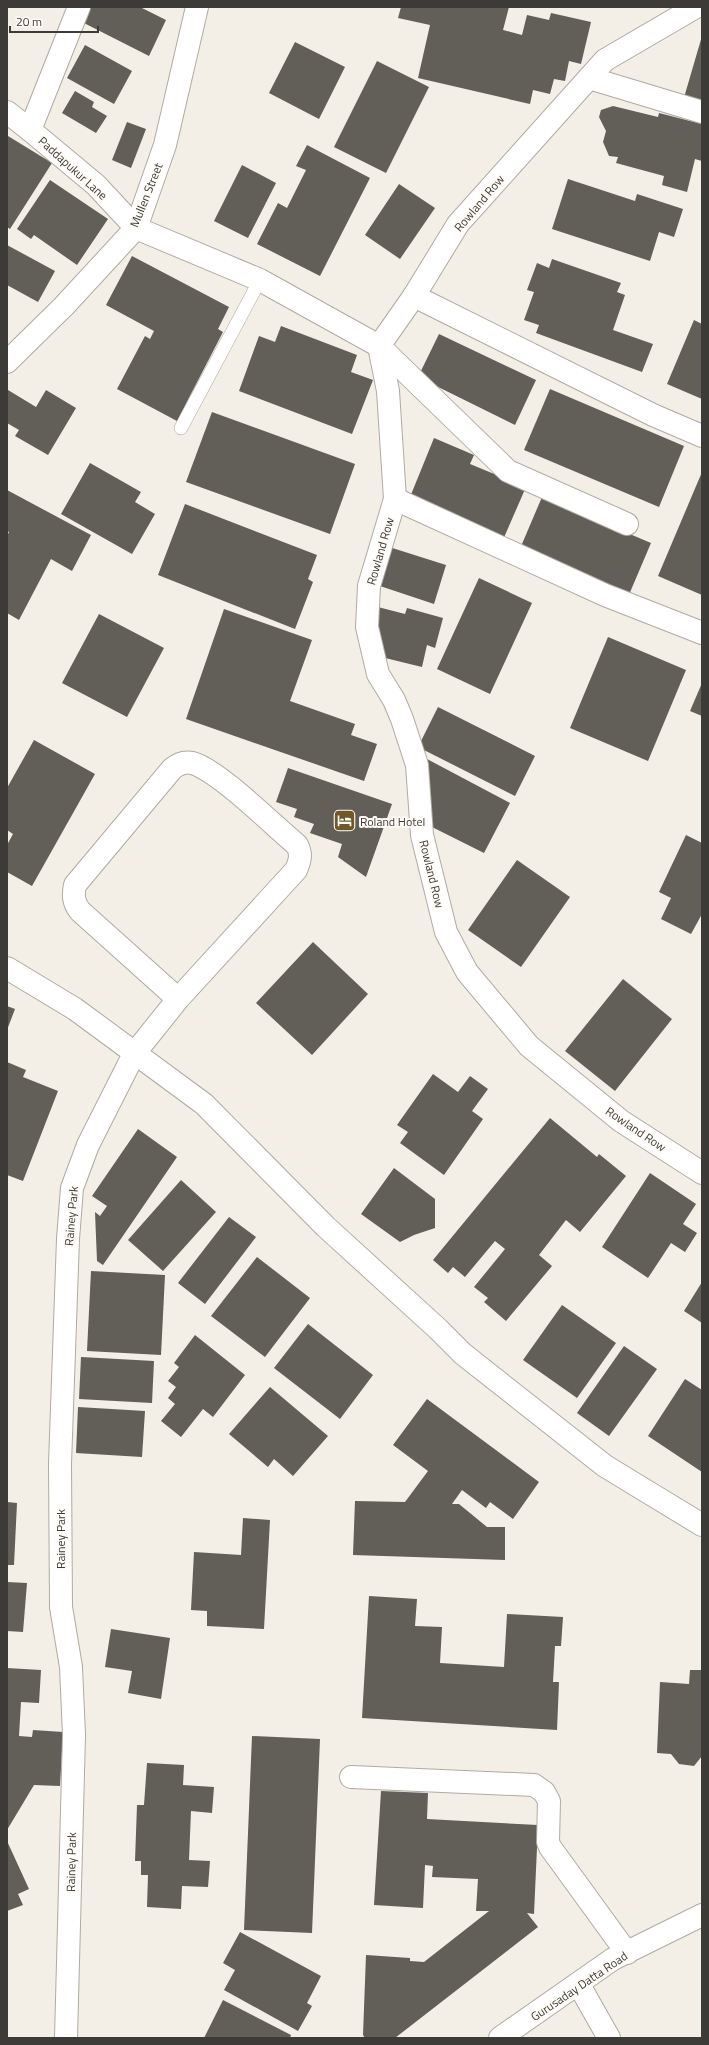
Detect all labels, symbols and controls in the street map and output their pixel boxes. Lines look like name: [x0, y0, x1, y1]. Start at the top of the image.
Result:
scale bar: [10, 8, 98, 34]
text: 20 m: [16, 12, 42, 31]
street label: Paddapukur Lane: [34, 132, 112, 204]
street label: Mullen Street: [124, 159, 168, 230]
street label: Rowland Row: [449, 170, 509, 236]
street label: Rowland Row: [361, 515, 399, 587]
hotel icon: Roland Hotel: [332, 808, 358, 834]
place label: Roland Hotel: [360, 812, 425, 831]
street label: Rowland Row: [414, 838, 450, 910]
street label: Rowland Row: [602, 1102, 670, 1156]
street label: Rainey Park: [59, 1185, 83, 1247]
street label: Rainey Park: [51, 1509, 70, 1569]
street label: Rainey Park: [61, 1832, 81, 1892]
street label: Gurusaday Datta Road: [527, 1946, 631, 2026]

